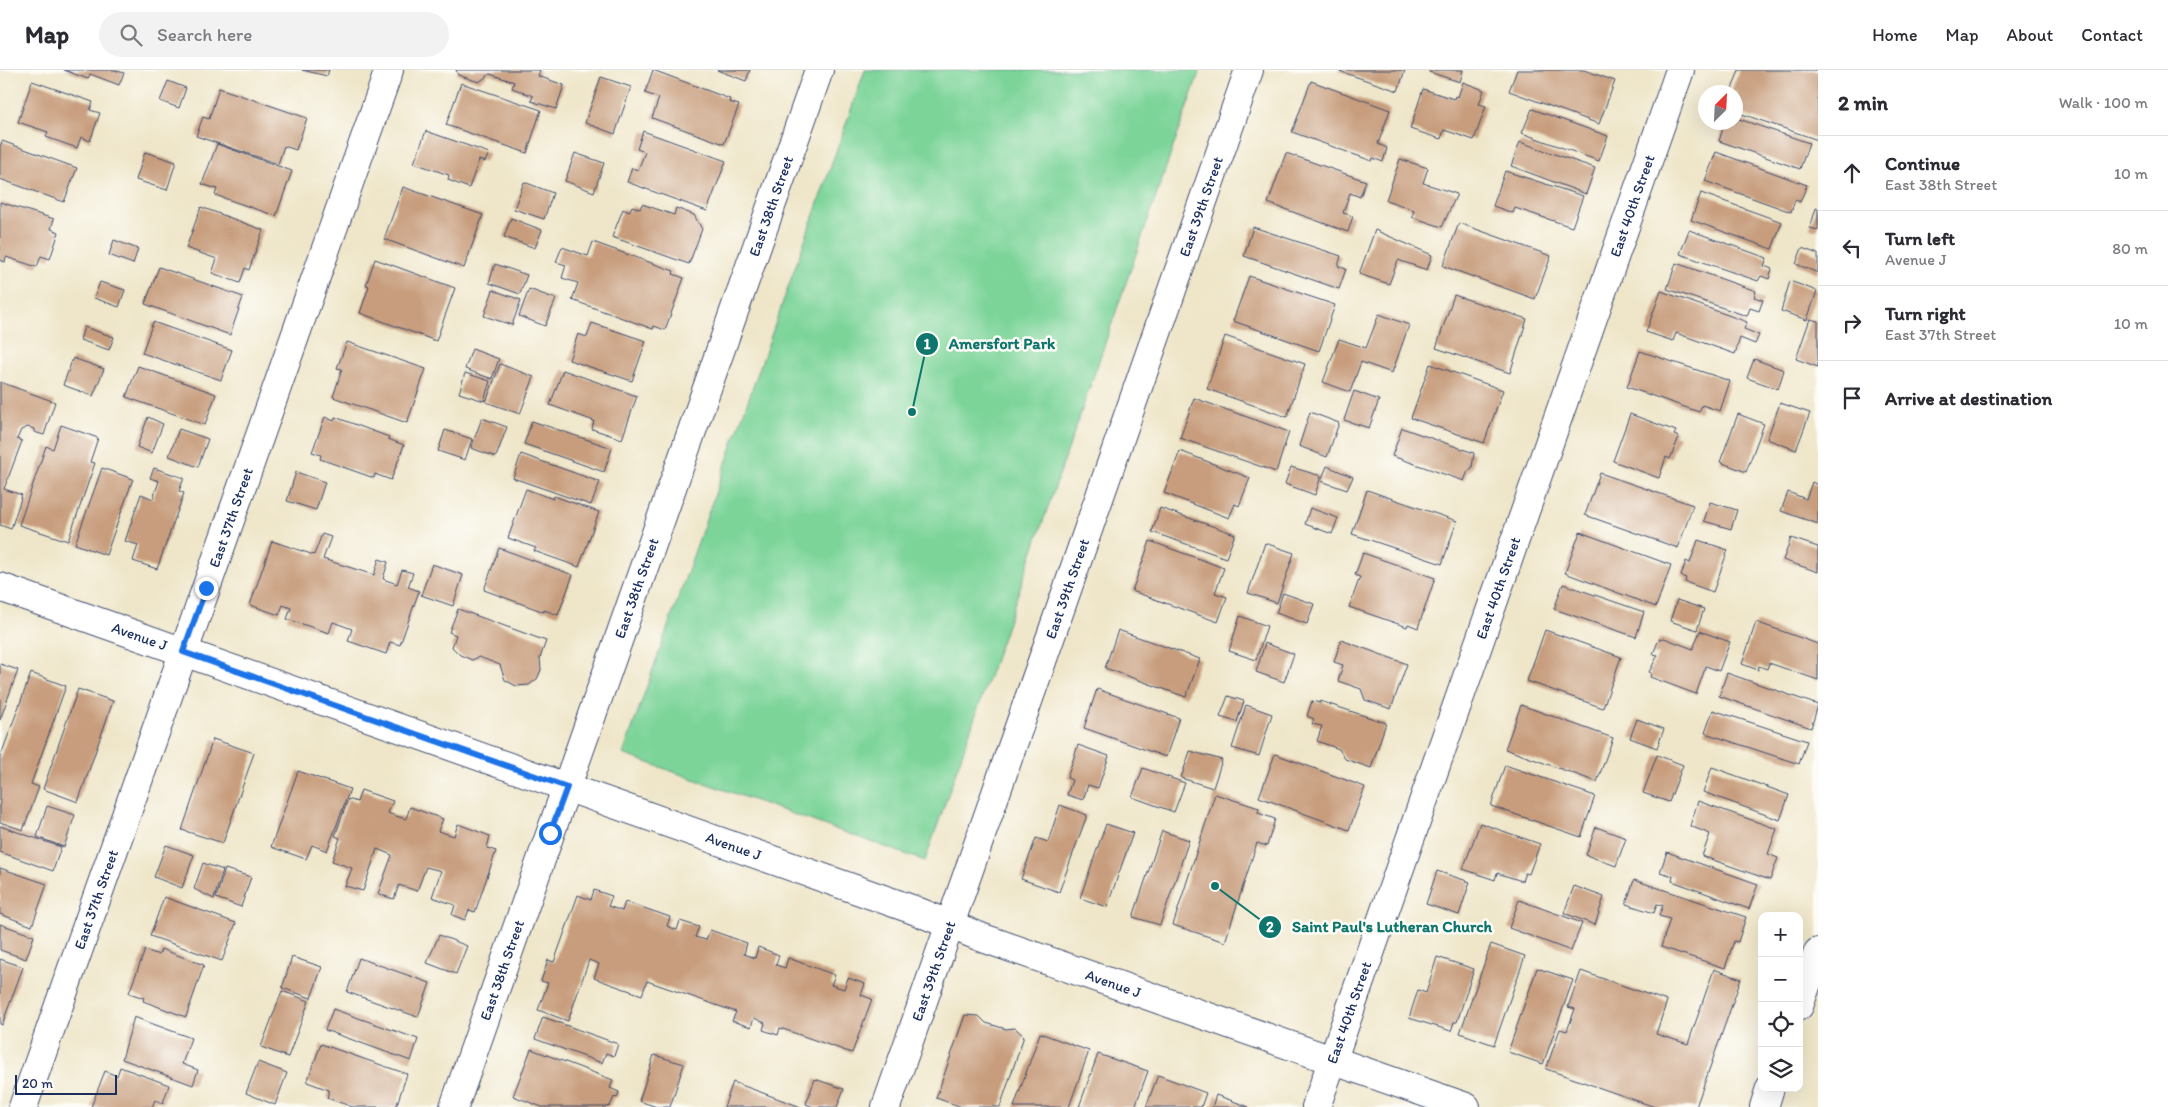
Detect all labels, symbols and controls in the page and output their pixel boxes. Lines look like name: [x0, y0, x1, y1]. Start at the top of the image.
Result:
search box: [99, 12, 449, 57]
text: Map: [25, 20, 69, 49]
icon: search: [117, 21, 145, 49]
text: Search here: [157, 23, 252, 46]
text: Home: [1872, 24, 1918, 46]
text: Map: [1946, 24, 1979, 46]
text: About: [2007, 24, 2053, 46]
text: Contact: [2081, 24, 2143, 46]
north arrow: [1698, 85, 1743, 130]
text: 2 min: [1838, 90, 1888, 115]
text: Walk · 100 m: [2059, 93, 2148, 112]
street label: East 40th Street: [1606, 152, 1659, 259]
text: Continue: [1885, 152, 1960, 175]
street label: East 38th Street: [745, 153, 797, 259]
street label: East 39th Street: [1175, 154, 1227, 259]
icon: ahead: [1838, 159, 1866, 187]
text: 10 m: [2114, 164, 2148, 183]
text: East 38th Street: [1885, 175, 1997, 194]
text: Turn left: [1885, 227, 1955, 250]
icon: left: [1838, 234, 1866, 262]
text: 80 m: [2112, 239, 2148, 258]
text: Avenue J: [1885, 250, 1946, 269]
text: Turn right: [1885, 302, 1966, 325]
icon: right: [1838, 309, 1866, 337]
text: 10 m: [2114, 314, 2148, 333]
text: East 37th Street: [1885, 325, 1996, 344]
callout: Amersfort Park: [914, 328, 1065, 359]
text: Amersfort Park: [948, 334, 1056, 353]
text: 1: [924, 335, 931, 353]
icon: arrive: [1838, 384, 1866, 412]
text: Arrive at destination: [1885, 387, 2052, 410]
street label: East 37th Street: [205, 465, 257, 570]
street label: East 40th Street: [1472, 534, 1525, 642]
street label: East 38th Street: [611, 535, 663, 641]
street label: East 39th Street: [1042, 536, 1093, 641]
route end: [195, 577, 218, 600]
street label: Avenue J: [109, 618, 170, 654]
route start: [539, 822, 562, 845]
street label: Avenue J: [703, 828, 764, 864]
street label: East 37th Street: [70, 847, 122, 952]
callout: Saint Paul's Lutheran Church: [1257, 911, 1502, 942]
map controls: [1758, 912, 1803, 1092]
button: +: [1758, 912, 1803, 957]
street label: East 38th Street: [476, 917, 528, 1023]
text: Saint Paul's Lutheran Church: [1292, 917, 1493, 936]
street label: East 39th Street: [908, 918, 960, 1024]
text: 2: [1266, 918, 1274, 936]
button: −: [1758, 957, 1803, 1002]
street label: East 40th Street: [1323, 959, 1375, 1066]
street label: Avenue J: [1083, 966, 1144, 1002]
button: locate: [1758, 1002, 1803, 1047]
button: layers: [1758, 1047, 1803, 1092]
scale bar: [15, 1072, 118, 1095]
text: 20 m: [22, 1075, 53, 1092]

